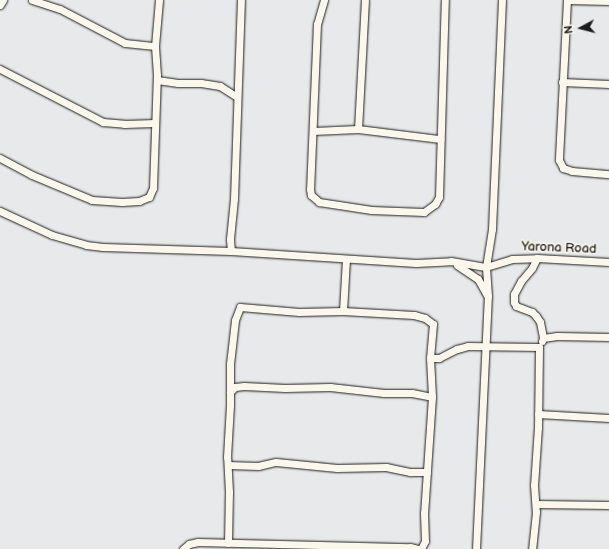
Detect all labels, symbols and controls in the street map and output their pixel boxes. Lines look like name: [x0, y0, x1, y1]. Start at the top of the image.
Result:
north arrow: [561, 8, 601, 48]
text: N: [562, 25, 576, 34]
street label: Yarona Road: [521, 239, 597, 257]

